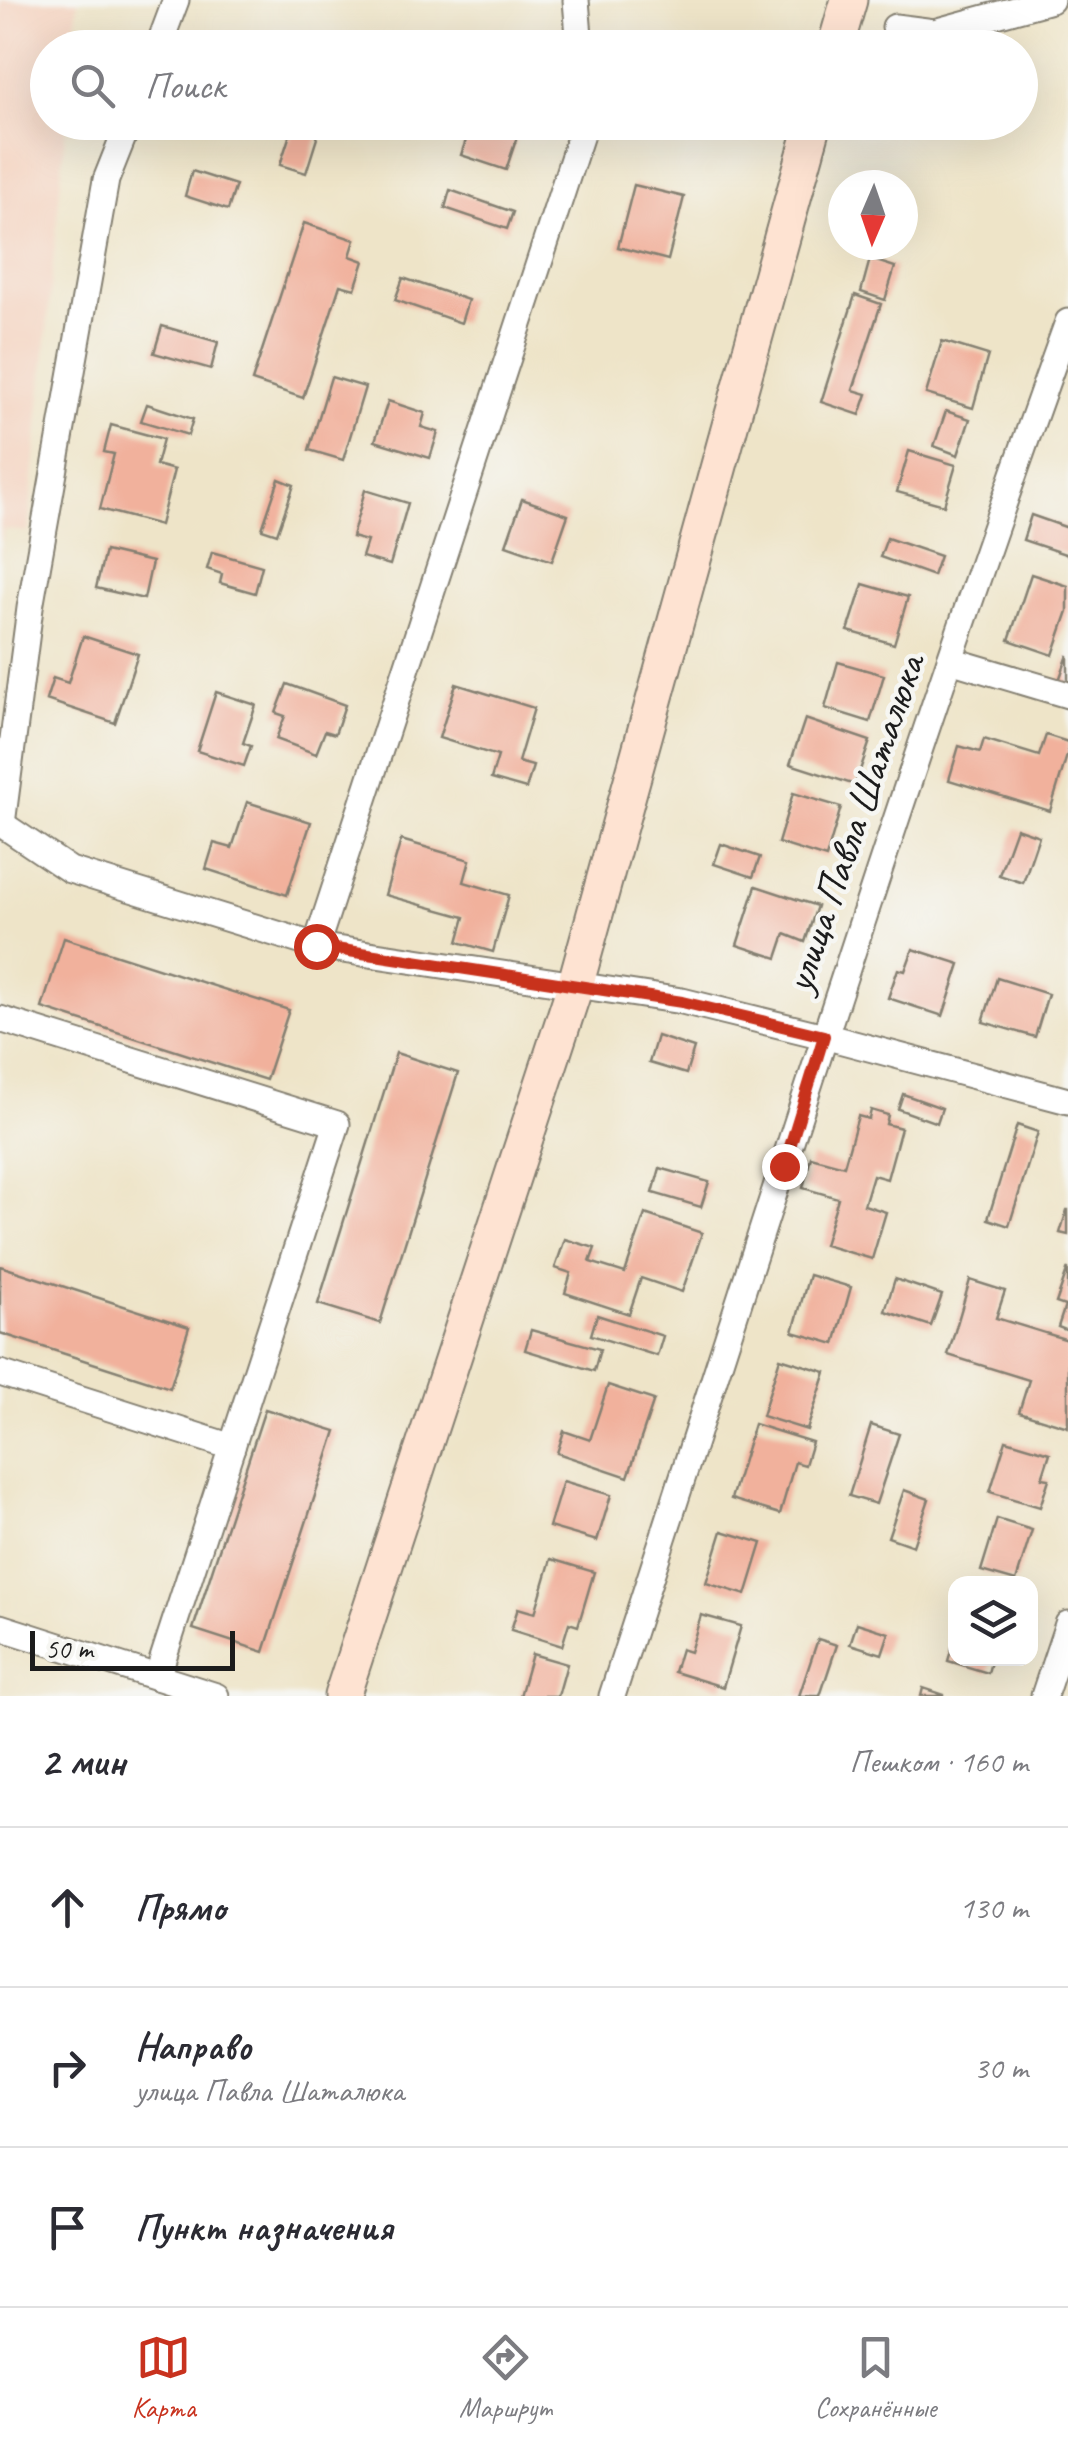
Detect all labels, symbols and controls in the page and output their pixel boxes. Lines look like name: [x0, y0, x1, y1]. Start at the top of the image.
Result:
search box: [30, 30, 1038, 140]
icon: search: [65, 58, 120, 113]
text: Поиск: [145, 62, 225, 109]
north arrow: [828, 170, 918, 260]
street label: улица Павла Шаталюка: [771, 644, 938, 1002]
route start: [294, 924, 340, 970]
route end: [762, 1144, 808, 1190]
map controls: [948, 1576, 1038, 1666]
button: layers: [948, 1576, 1038, 1666]
scale bar: [30, 1626, 235, 1670]
text: 50 m: [45, 1631, 93, 1666]
text: 2 мин: [40, 1735, 125, 1788]
text: Пешком · 160 m: [849, 1741, 1028, 1782]
icon: ahead: [40, 1880, 95, 1935]
text: Прямо: [135, 1884, 225, 1931]
text: 130 m: [959, 1887, 1028, 1928]
text: Направо: [135, 2023, 251, 2070]
icon: right: [40, 2040, 95, 2095]
text: 30 m: [974, 2047, 1028, 2088]
text: улица Павла Шаталюка: [135, 2070, 404, 2111]
icon: arrive: [40, 2200, 95, 2255]
text: Пункт назначения: [135, 2204, 392, 2251]
tab: Карта: [132, 2330, 196, 2425]
tab: Маршрут: [459, 2330, 551, 2425]
tab: Сохранённые: [815, 2330, 936, 2425]

